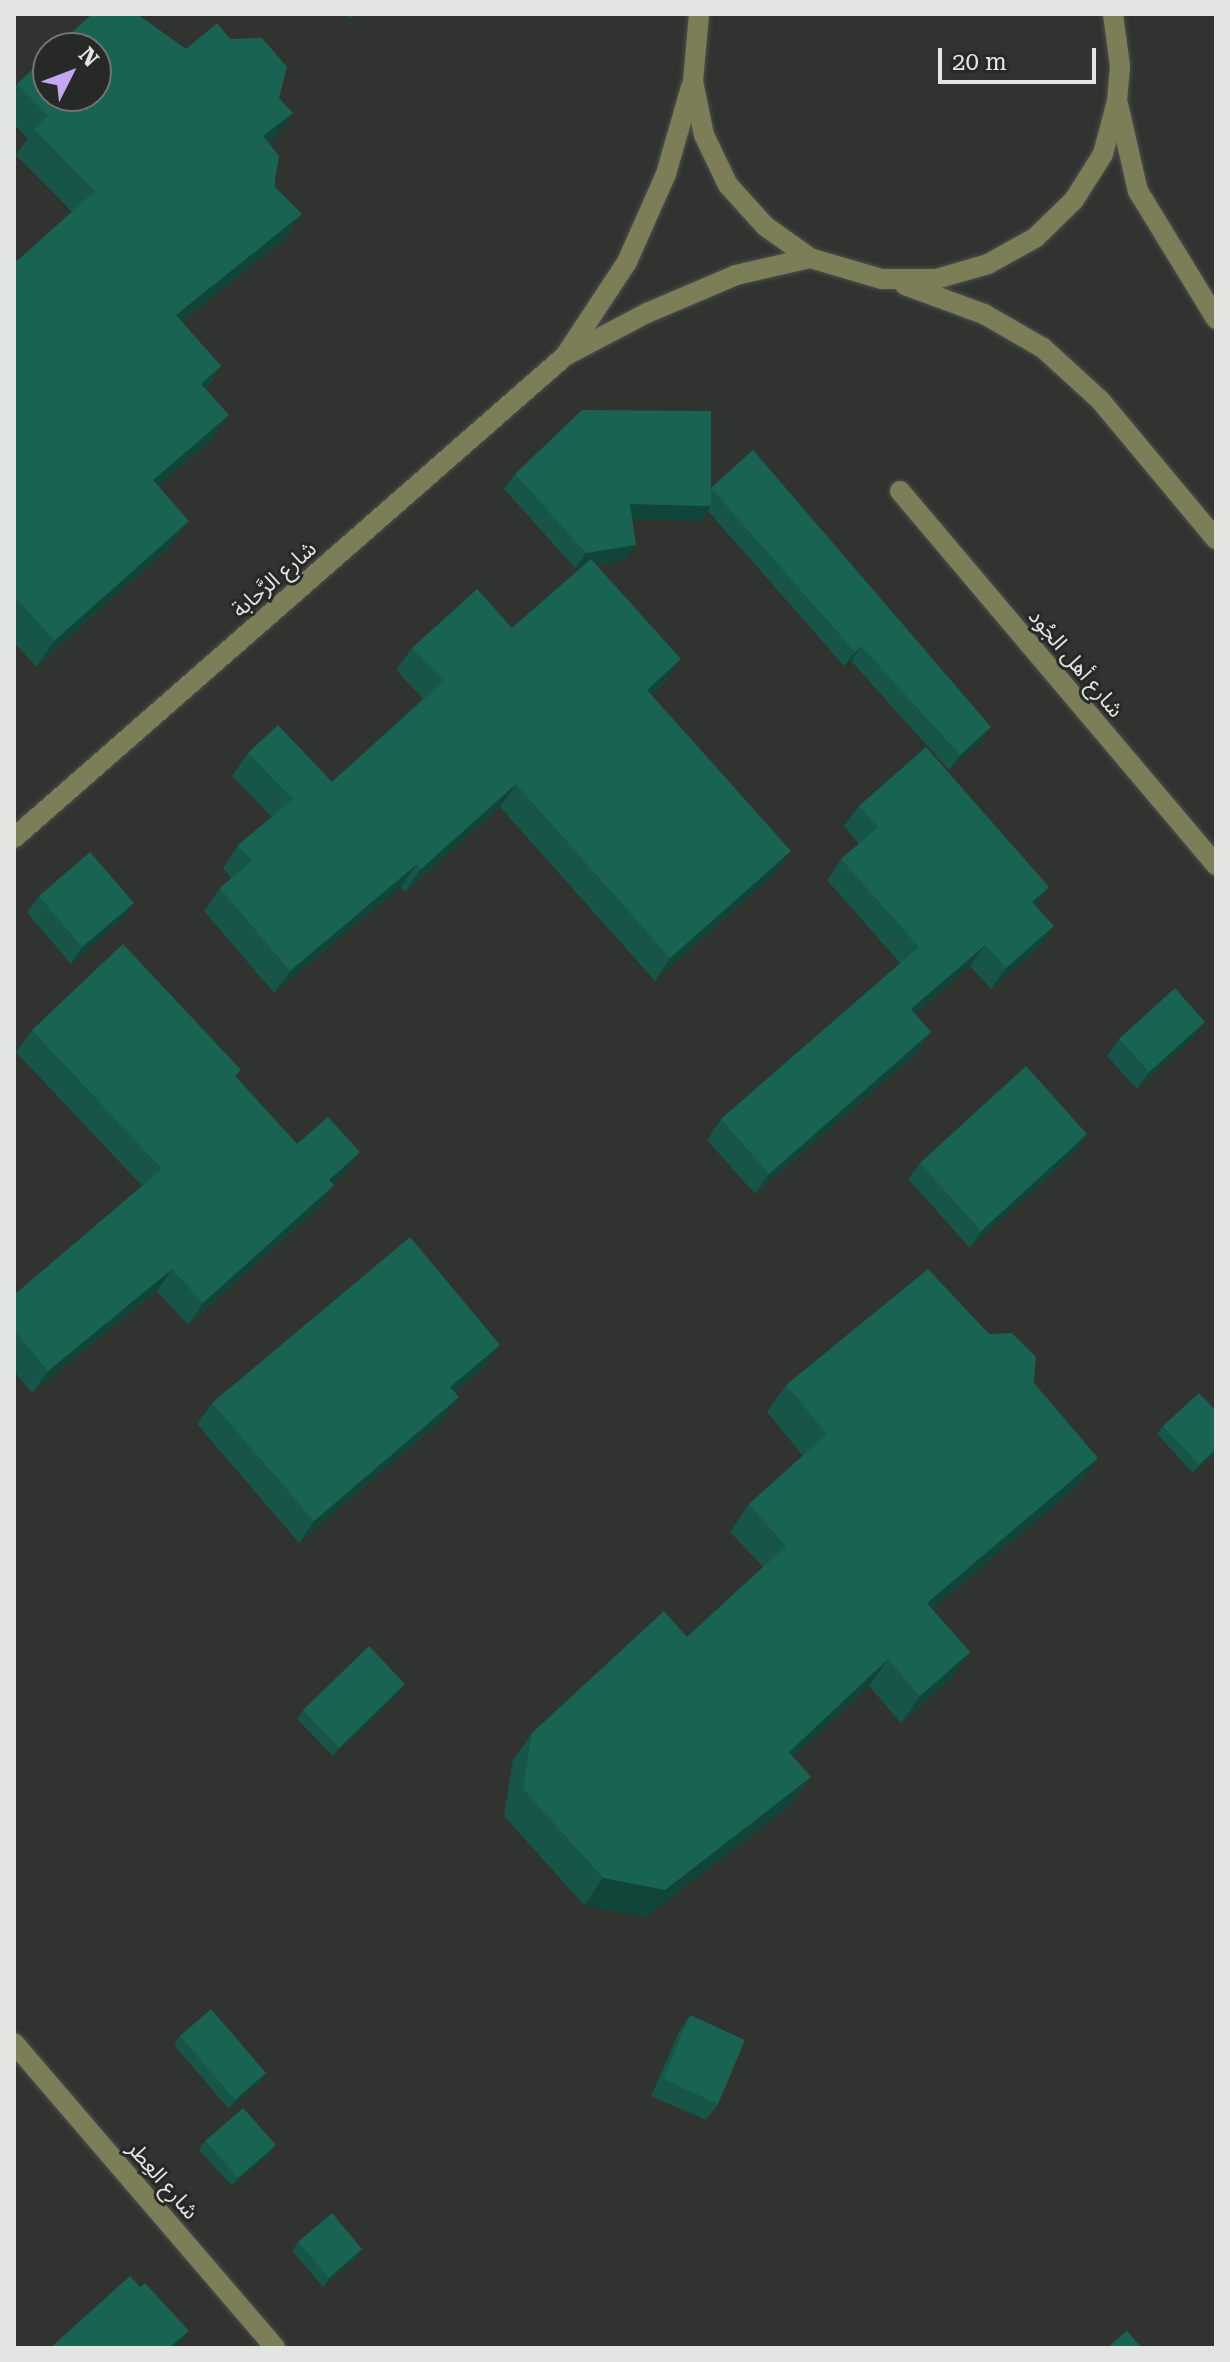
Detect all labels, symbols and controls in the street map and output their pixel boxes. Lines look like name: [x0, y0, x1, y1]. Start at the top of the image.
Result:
north arrow: [32, 32, 112, 112]
scale bar: [942, 32, 1100, 82]
text: N: [74, 42, 104, 72]
text: 20 m: [952, 48, 1007, 76]
street label: شارع الرَّحابة: [226, 535, 322, 623]
street label: شارع أهل الجُود: [1023, 603, 1129, 723]
street label: شارع العِطر: [122, 2135, 204, 2225]

